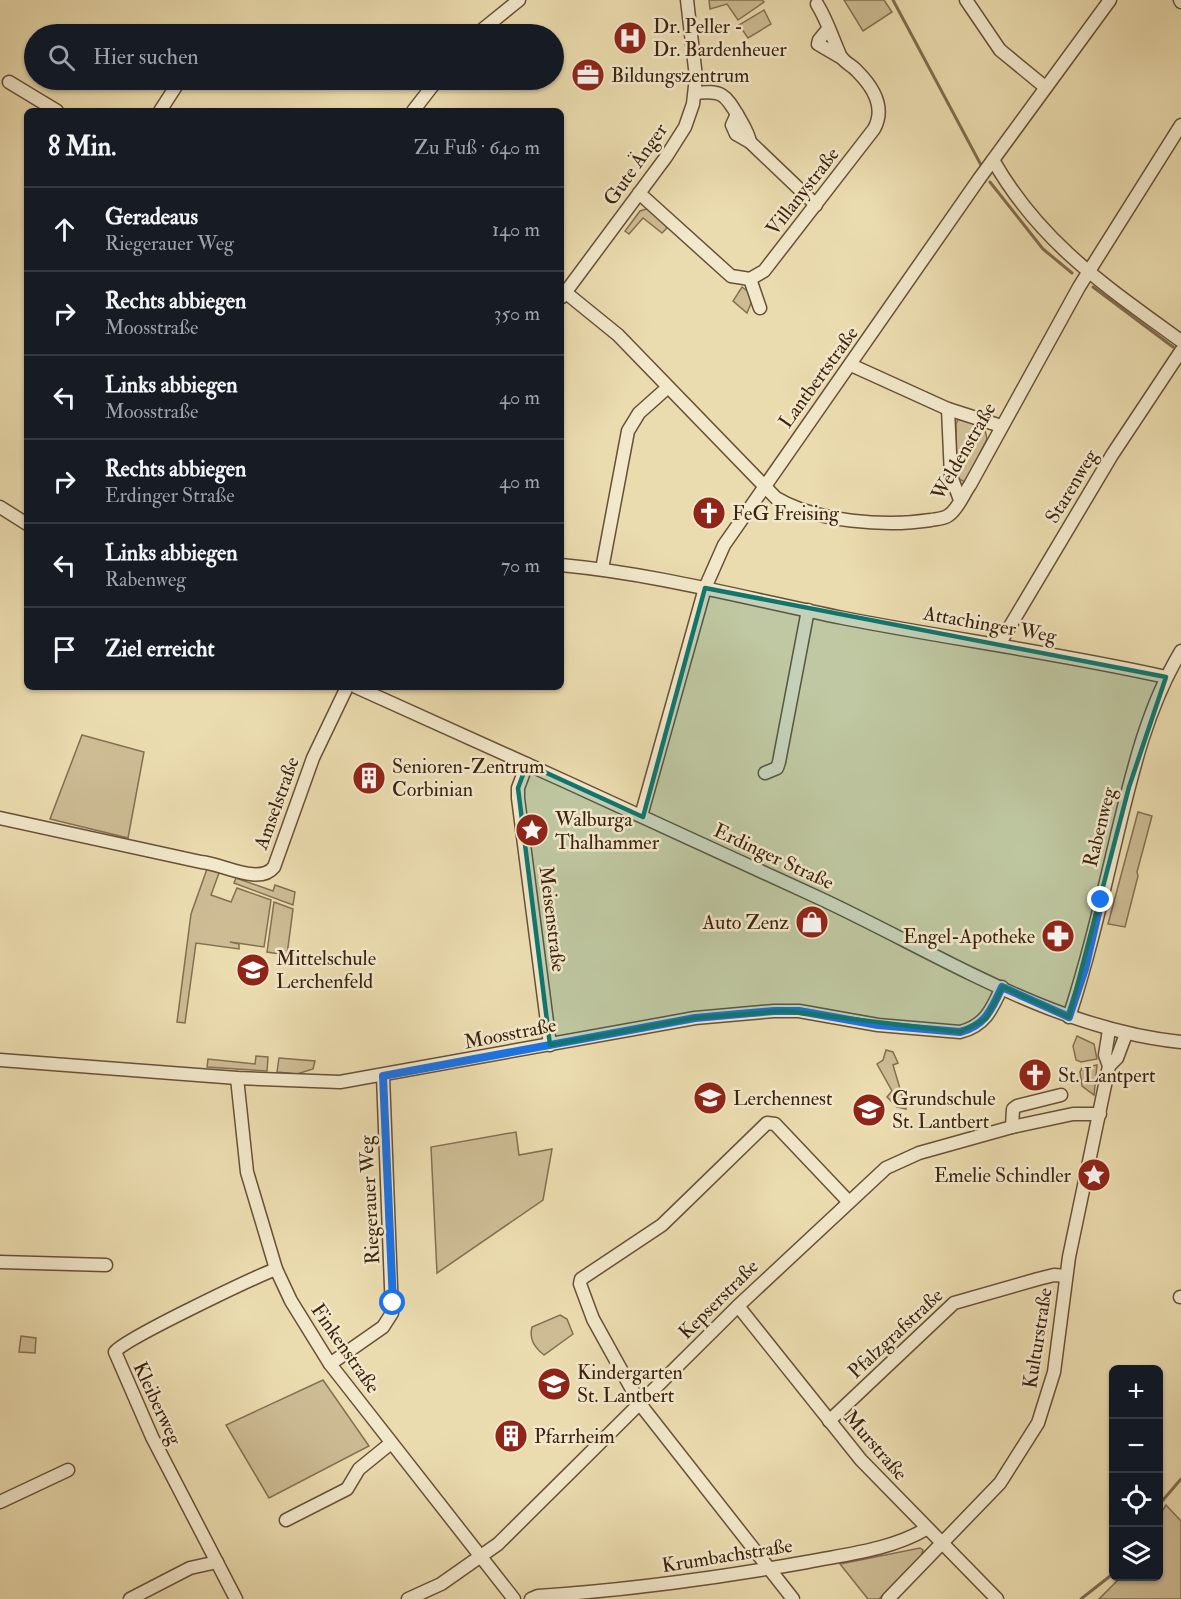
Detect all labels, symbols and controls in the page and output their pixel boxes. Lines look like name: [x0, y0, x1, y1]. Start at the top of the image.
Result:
place label: Dr. Peller - Dr. Bardenheuer: [653, 14, 787, 62]
hospital icon: Dr. Peller - Dr. Bardenheuer: [612, 20, 648, 56]
search box: [24, 24, 564, 90]
icon: search: [45, 41, 78, 74]
text: Hier suchen: [93, 43, 199, 71]
office icon: Bildungszentrum: [570, 57, 606, 93]
place label: Bildungszentrum: [611, 63, 750, 88]
street label: Gute Änger: [598, 118, 673, 210]
text: 8 Min.: [48, 131, 116, 163]
text: Zu Fuß · 640 m: [414, 135, 540, 160]
street label: Villanystraße: [760, 142, 845, 240]
text: Geradeaus: [105, 203, 198, 231]
icon: ahead: [48, 213, 81, 246]
text: 140 m: [492, 217, 540, 242]
text: Riegerauer Weg: [105, 231, 234, 256]
text: Rechts abbiegen: [105, 287, 246, 315]
icon: right: [48, 297, 81, 330]
text: 350 m: [494, 301, 540, 326]
text: Moosstraße: [105, 315, 198, 340]
street label: Lantbertstraße: [773, 322, 864, 433]
text: Links abbiegen: [105, 371, 238, 399]
icon: left: [48, 381, 81, 414]
text: 40 m: [499, 385, 540, 410]
street label: Weldenstraße: [925, 398, 1001, 505]
text: Moosstraße: [105, 399, 198, 424]
street label: Starenweg: [1040, 444, 1104, 528]
text: Rechts abbiegen: [105, 455, 246, 483]
icon: right: [48, 465, 81, 498]
text: 40 m: [499, 469, 540, 494]
text: Erdinger Straße: [105, 483, 235, 508]
church icon: FeG Freising: [691, 495, 727, 531]
place label: FeG Freising: [732, 501, 840, 526]
text: Links abbiegen: [105, 539, 238, 567]
icon: left: [48, 549, 81, 582]
text: 70 m: [501, 553, 540, 578]
text: Rabenweg: [105, 567, 186, 592]
street label: Attachinger Weg: [920, 600, 1060, 649]
icon: arrive: [48, 633, 81, 666]
text: Ziel erreicht: [105, 635, 215, 663]
street label: Amselstraße: [248, 753, 305, 854]
place label: Senioren-Zentrum Corbinian: [392, 754, 545, 802]
building icon: Senioren-Zentrum Corbinian: [351, 760, 387, 796]
street label: Rabenweg: [1078, 784, 1122, 870]
place label: Walburga Thalhammer: [554, 807, 660, 855]
place icon: Walburga Thalhammer: [514, 812, 550, 848]
street label: Erdinger Straße: [710, 818, 838, 895]
street label: Meisenstraße: [534, 865, 571, 973]
route end: [1087, 886, 1113, 912]
shop icon: Auto Zenz: [794, 904, 830, 940]
place label: Auto Zenz: [701, 910, 789, 935]
pharmacy icon: Engel-Apotheke: [1040, 918, 1076, 954]
place label: Engel-Apotheke: [903, 924, 1035, 950]
place label: Mittelschule Lerchenfeld: [276, 946, 376, 994]
school or university icon: Mittelschule Lerchenfeld: [235, 952, 271, 988]
street label: Moosstraße: [462, 1012, 558, 1055]
church icon: St. Lantpert: [1017, 1057, 1053, 1093]
place label: St. Lantpert: [1058, 1063, 1156, 1089]
school or university icon: Lerchennest: [692, 1080, 728, 1116]
place label: Lerchennest: [733, 1086, 833, 1111]
place label: Grundschule St. Lantbert: [892, 1086, 996, 1134]
school or university icon: Grundschule St. Lantbert: [851, 1092, 887, 1128]
street label: Riegerauer Weg: [354, 1134, 385, 1265]
place icon: Emelie Schindler: [1076, 1157, 1112, 1193]
place label: Emelie Schindler: [934, 1163, 1072, 1188]
street label: Kepserstraße: [673, 1254, 764, 1345]
street label: Pfalzgrafstraße: [842, 1283, 948, 1384]
street label: Kulturstraße: [1017, 1286, 1058, 1390]
route start: [379, 1289, 405, 1315]
street label: Finkenstraße: [305, 1298, 386, 1398]
street label: Kleiberweg: [127, 1358, 188, 1450]
place label: Kindergarten St. Lantbert: [577, 1360, 683, 1408]
map controls: [1109, 1365, 1163, 1581]
button: +: [1109, 1365, 1163, 1419]
school or university icon: Kindergarten St. Lantbert: [536, 1366, 572, 1402]
street label: Murstraße: [838, 1405, 913, 1486]
building icon: Pfarrheim: [493, 1418, 529, 1454]
button: −: [1109, 1419, 1163, 1473]
place label: Pfarrheim: [534, 1424, 615, 1449]
button: locate: [1109, 1473, 1163, 1527]
button: layers: [1109, 1527, 1163, 1581]
street label: Krumbachstraße: [660, 1533, 794, 1578]

